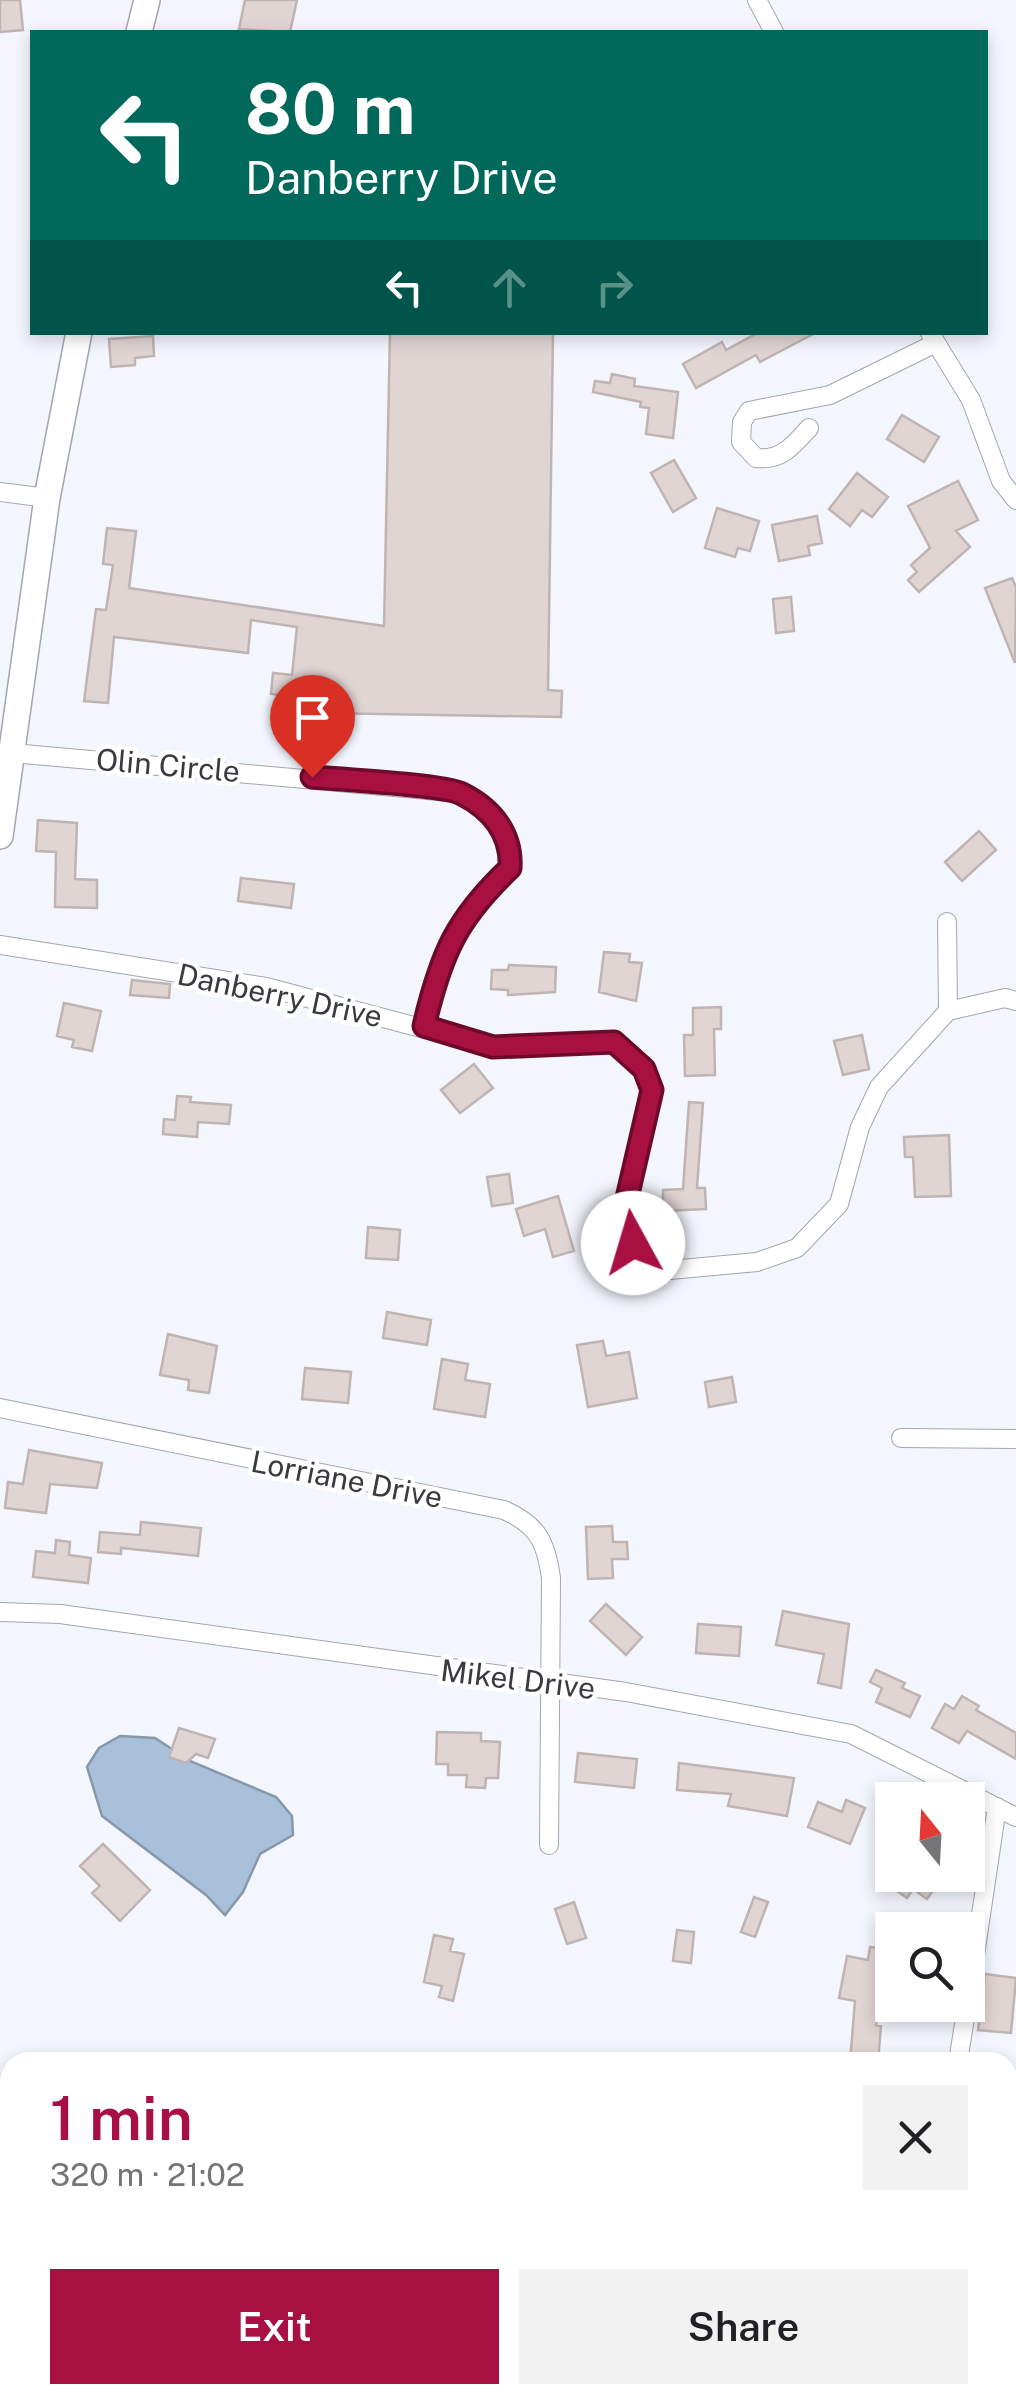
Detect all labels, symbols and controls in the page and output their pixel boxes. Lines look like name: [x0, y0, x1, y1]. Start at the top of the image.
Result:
text: 80 m: [245, 67, 415, 150]
icon: left: [80, 70, 210, 200]
text: Danberry Drive: [245, 151, 558, 204]
icon: left: [377, 260, 432, 315]
icon: ahead: [482, 260, 537, 315]
icon: right: [587, 260, 642, 315]
pin: [270, 675, 355, 778]
icon: arrive: [285, 690, 340, 745]
street label: Olin Circle: [95, 741, 241, 789]
street label: Danberry Drive: [174, 956, 386, 1034]
position arrow: [581, 1191, 685, 1295]
street label: Lorriane Drive: [248, 1443, 446, 1515]
street label: Mikel Drive: [439, 1652, 597, 1706]
north arrow: [875, 1782, 985, 1892]
map controls: [875, 1782, 985, 2022]
button: search: [875, 1912, 985, 2022]
text: 1 min: [50, 2083, 193, 2154]
button: close: [863, 2085, 968, 2190]
text: 320 m · 21:02: [50, 2156, 245, 2193]
button: Exit: [50, 2269, 499, 2384]
button: Share: [519, 2269, 968, 2384]

